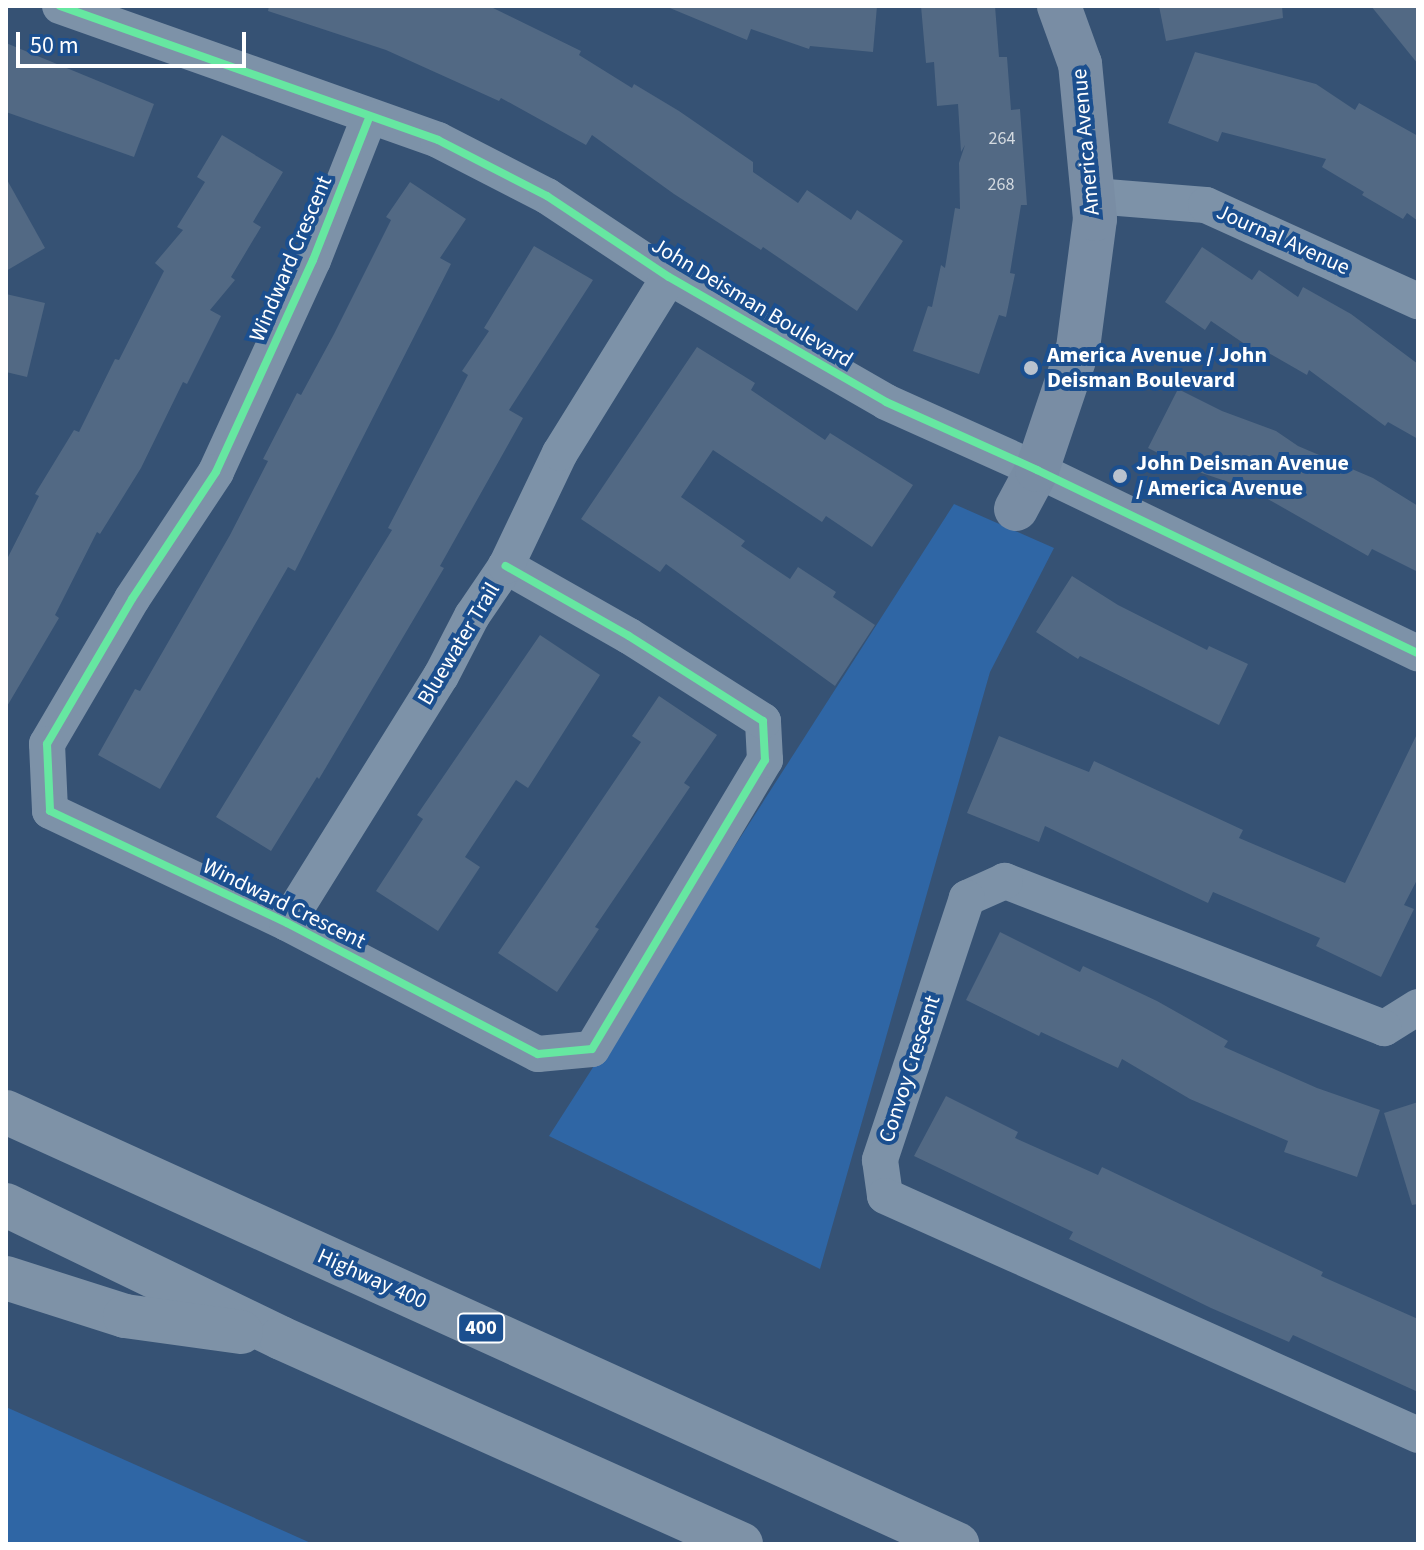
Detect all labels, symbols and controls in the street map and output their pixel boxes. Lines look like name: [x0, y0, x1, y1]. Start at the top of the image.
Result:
scale bar: [20, 16, 250, 66]
text: 50 m: [30, 28, 79, 63]
street label: America Avenue: [1066, 68, 1106, 216]
house number: 264: [989, 128, 1015, 150]
street label: Windward Crescent: [244, 172, 338, 346]
house number: 268: [988, 174, 1014, 196]
street label: Journal Avenue: [1212, 199, 1354, 281]
street label: John Deisman Boulevard: [647, 233, 857, 373]
place label: America Avenue / John Deisman Boulevard: [1047, 342, 1267, 394]
marker: America Avenue / John Deisman Boulevard: [1022, 359, 1040, 377]
place label: John Deisman Avenue / America Avenue: [1136, 450, 1349, 502]
marker: John Deisman Avenue / America Avenue: [1111, 467, 1129, 485]
street label: Bluewater Trail: [412, 578, 506, 710]
street label: Windward Crescent: [198, 853, 370, 955]
street label: Convoy Crescent: [874, 992, 946, 1146]
street label: Highway 400: [313, 1243, 431, 1315]
road number: 400: [457, 1312, 505, 1344]

